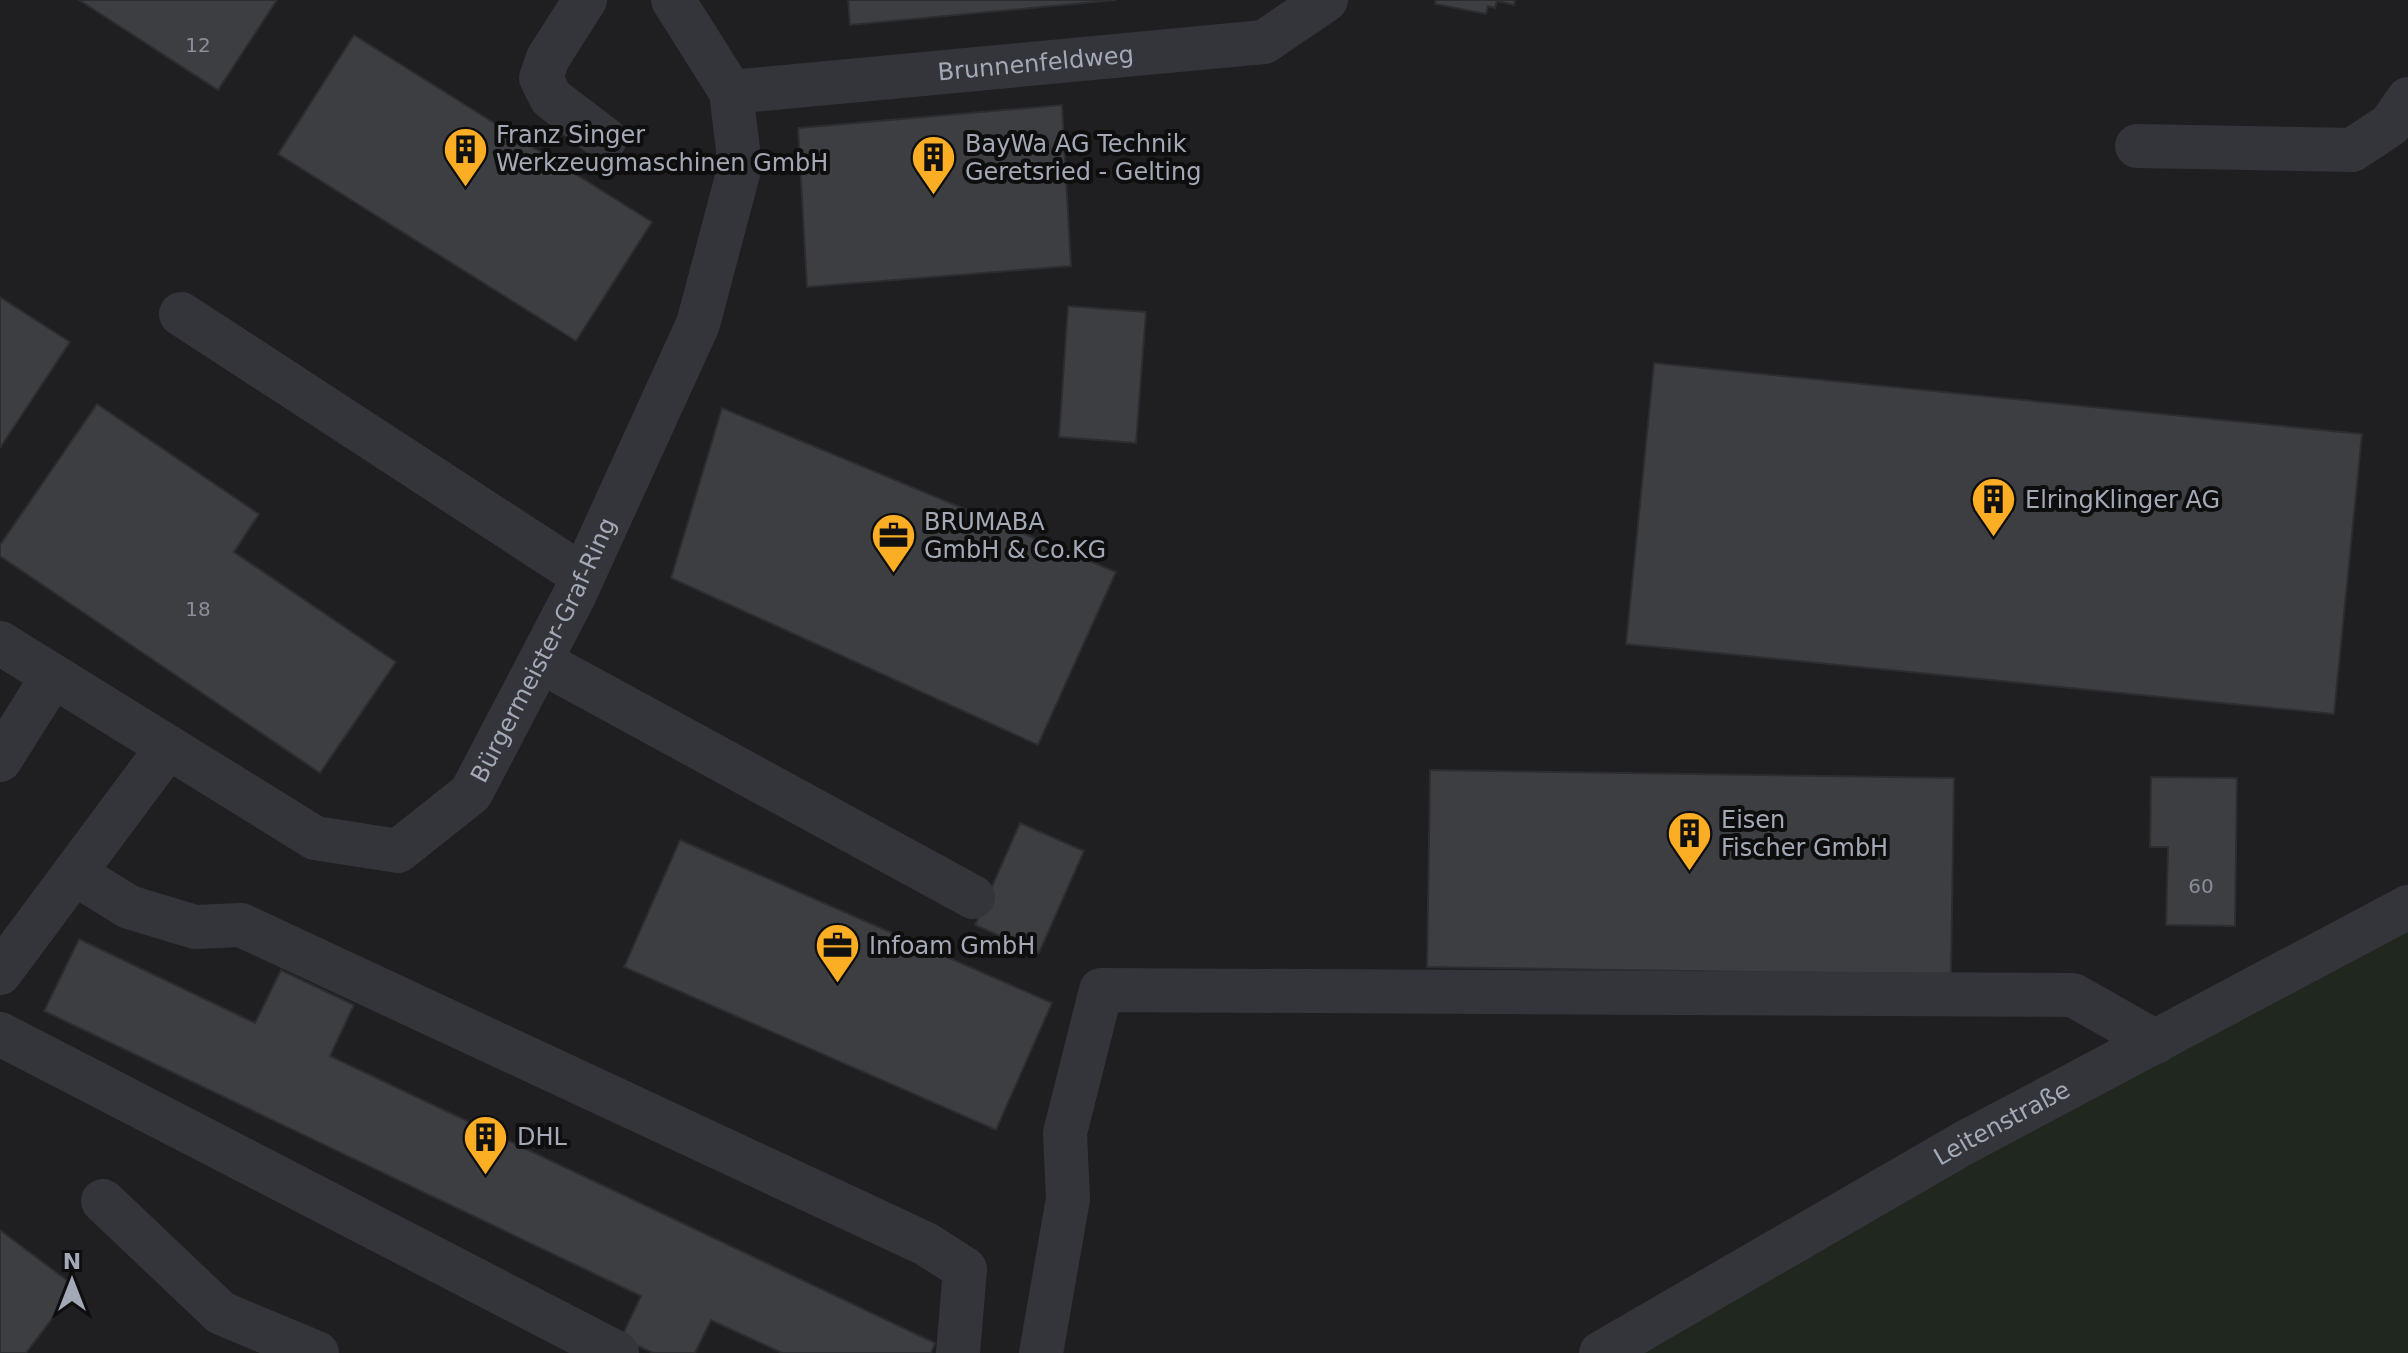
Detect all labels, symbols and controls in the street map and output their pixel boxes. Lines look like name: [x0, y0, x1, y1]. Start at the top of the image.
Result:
house number: 12: [185, 33, 211, 57]
street label: Brunnenfeldweg: [936, 40, 1135, 87]
place label: Franz Singer Werkzeugmaschinen GmbH: [496, 121, 828, 177]
building icon: Franz Singer Werkzeugmaschinen GmbH: [441, 125, 489, 188]
place label: BayWa AG Technik Geretsried - Gelting: [965, 130, 1201, 186]
building icon: BayWa AG Technik Geretsried - Gelting: [910, 134, 958, 197]
building icon: ElringKlinger AG: [1970, 476, 2018, 539]
place label: ElringKlinger AG: [2025, 486, 2220, 514]
place label: BRUMABA GmbH & Co.KG: [924, 508, 1106, 564]
office icon: BRUMABA GmbH & Co.KG: [869, 512, 917, 575]
street label: Bürgermeister-Graf-Ring: [465, 513, 622, 787]
house number: 18: [185, 597, 211, 621]
place label: Eisen Fischer GmbH: [1721, 806, 1888, 862]
building icon: Eisen Fischer GmbH: [1666, 810, 1714, 873]
house number: 60: [2188, 874, 2214, 898]
office icon: Infoam GmbH: [814, 922, 862, 985]
place label: Infoam GmbH: [869, 932, 1035, 960]
street label: Leitenstraße: [1929, 1075, 2075, 1171]
building icon: DHL: [462, 1113, 510, 1176]
place label: DHL: [517, 1123, 568, 1151]
north arrow: [32, 1241, 112, 1321]
text: N: [63, 1249, 81, 1274]

